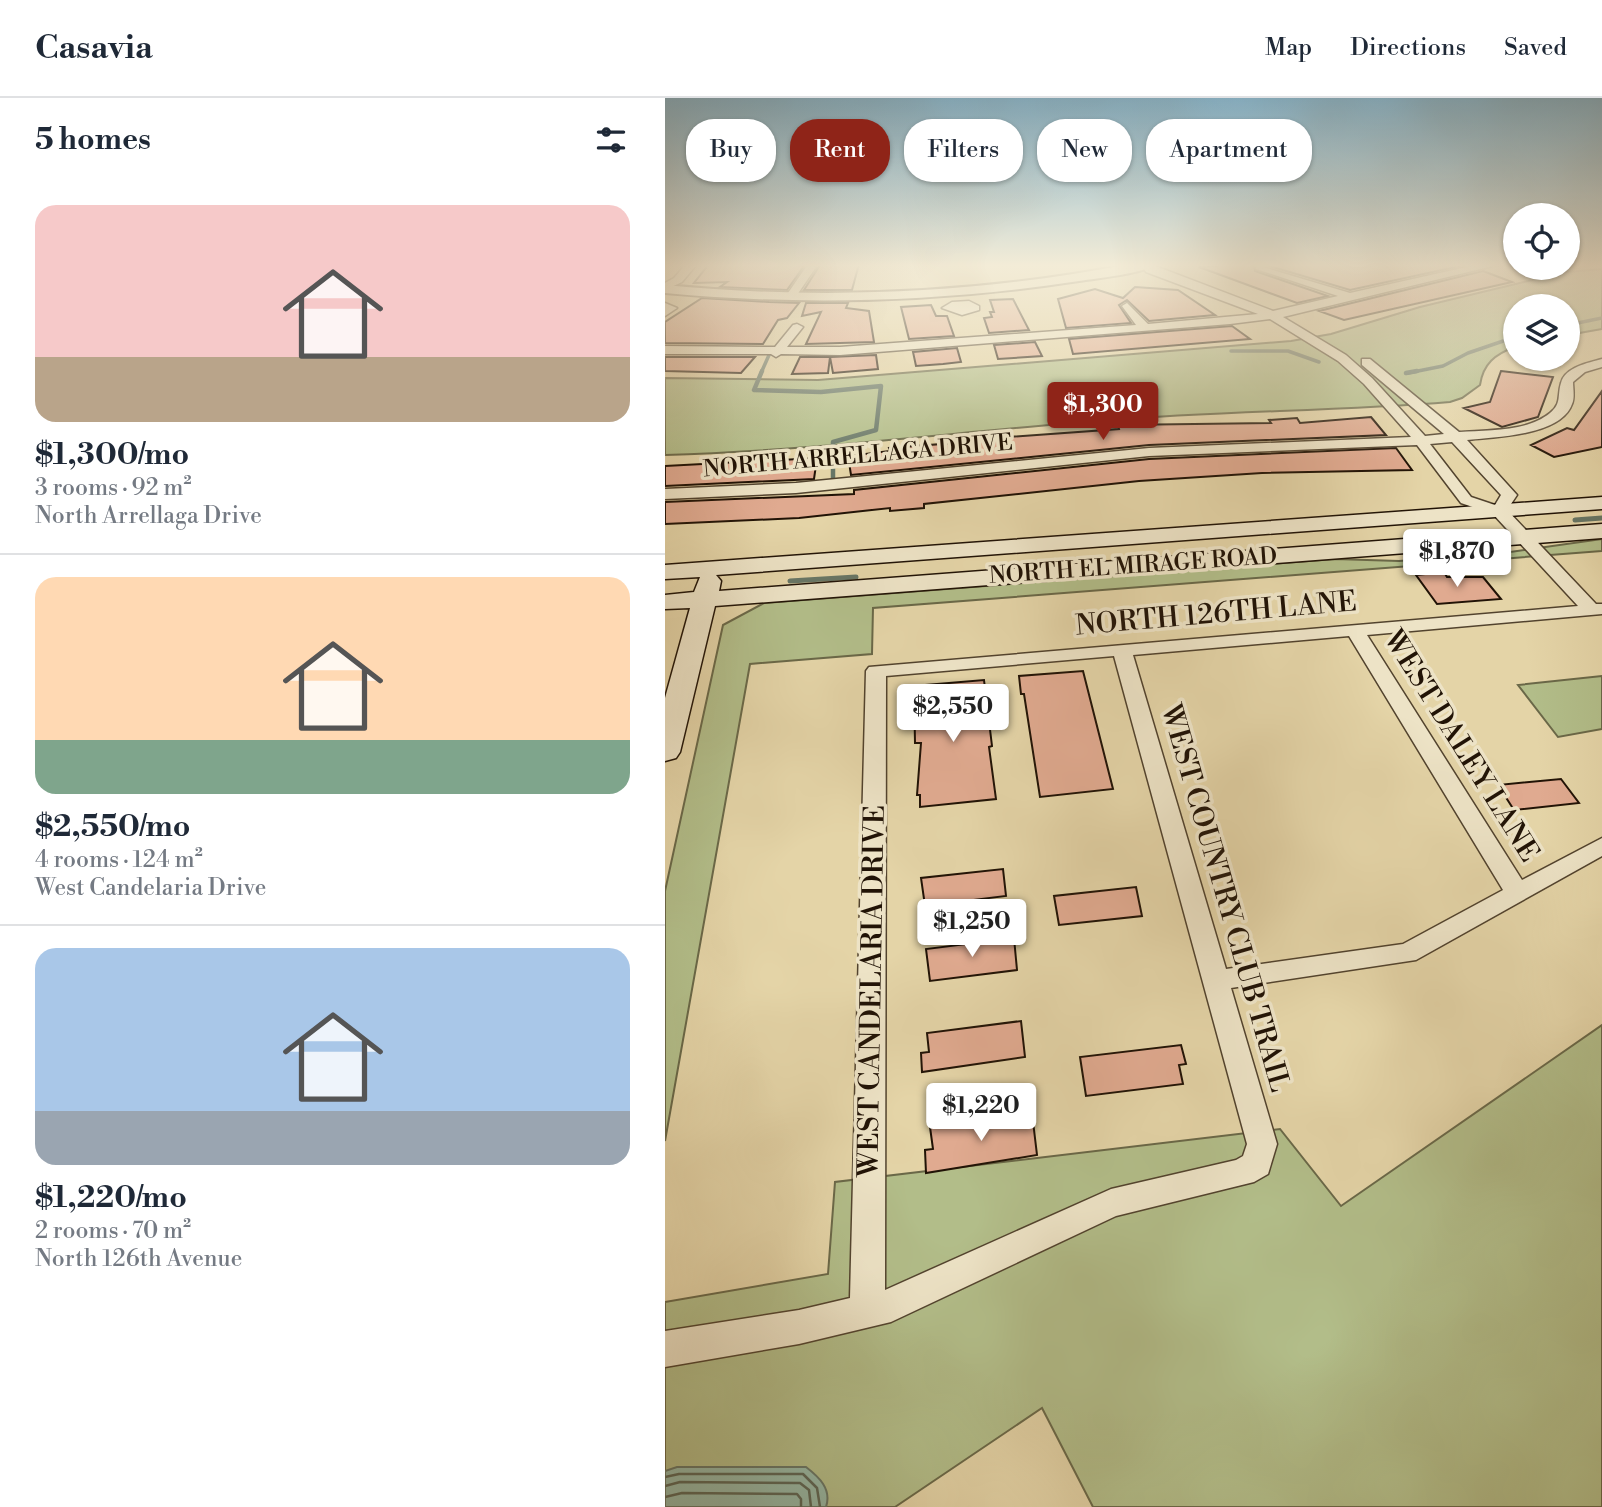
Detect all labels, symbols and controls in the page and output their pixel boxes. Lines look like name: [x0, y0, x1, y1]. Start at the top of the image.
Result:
text: Casavia: [35, 28, 153, 69]
text: Map: [1265, 33, 1312, 63]
text: Directions: [1350, 33, 1466, 63]
text: Saved: [1504, 33, 1567, 63]
chip: Buy: [686, 119, 776, 182]
chip: Rent: [790, 119, 890, 182]
chip: Filters: [904, 119, 1023, 182]
chip: New: [1037, 119, 1132, 182]
chip: Apartment: [1146, 119, 1312, 182]
text: 5 homes: [35, 121, 151, 159]
icon: filters: [592, 121, 630, 159]
map controls: [1503, 203, 1580, 371]
button: locate: [1503, 203, 1580, 280]
icon: home: [270, 251, 396, 377]
button: layers: [1503, 294, 1580, 371]
pin: $1,300: [1046, 382, 1160, 442]
text: $1,300: [1063, 391, 1143, 419]
street label: NORTH ARRELLAGA DRIVE: [702, 429, 1014, 483]
text: $1,300/mo: [35, 436, 189, 474]
text: 3 rooms · 92 m²: [35, 474, 191, 502]
text: North Arrellaga Drive: [35, 502, 262, 530]
pin: $1,870: [1400, 530, 1514, 589]
text: $1,870: [1419, 538, 1495, 566]
street label: NORTH EL MIRAGE ROAD: [988, 542, 1278, 590]
street label: NORTH 126TH LANE: [1074, 584, 1358, 644]
icon: home: [270, 623, 396, 749]
street label: WEST DALEY LANE: [1375, 623, 1547, 868]
pin: $2,550: [896, 684, 1010, 744]
text: $2,550: [913, 693, 993, 721]
street label: WEST COUNTRY CLUB TRAIL: [1153, 699, 1297, 1096]
street label: WEST CANDELARIA DRIVE: [851, 805, 893, 1178]
text: $2,550/mo: [35, 808, 191, 846]
text: 4 rooms · 124 m²: [35, 846, 203, 874]
text: West Candelaria Drive: [35, 874, 266, 902]
pin: $1,250: [915, 900, 1029, 959]
text: $1,250: [933, 908, 1011, 936]
icon: home: [270, 994, 396, 1120]
pin: $1,220: [924, 1084, 1038, 1143]
text: $1,220: [942, 1092, 1020, 1120]
text: $1,220/mo: [35, 1179, 187, 1217]
text: 2 rooms · 70 m²: [35, 1217, 191, 1245]
text: North 126th Avenue: [35, 1245, 242, 1273]

